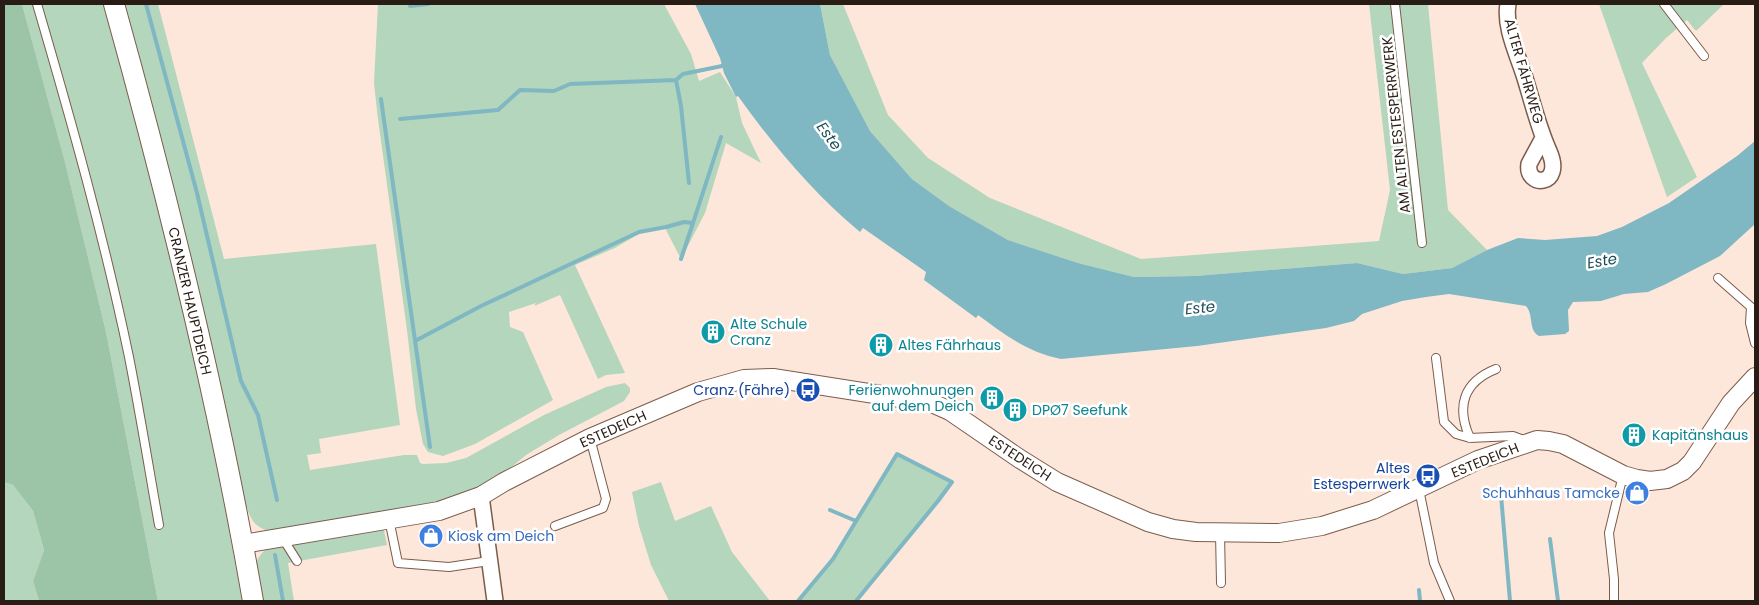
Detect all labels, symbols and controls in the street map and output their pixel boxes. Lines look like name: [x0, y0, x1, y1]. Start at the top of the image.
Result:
street label: ALTER FÄHRWEG: [1499, 16, 1549, 126]
street label: AM ALTEN ESTESPERRWERK: [1377, 35, 1415, 214]
water label: Este: [812, 117, 847, 154]
street label: CRANZER HAUPTDEICH: [163, 225, 217, 377]
water label: Este: [1585, 248, 1619, 273]
water label: Este: [1184, 295, 1216, 320]
place label: Alte Schule Cranz: [730, 314, 807, 350]
building icon: Alte Schule Cranz: [700, 319, 726, 345]
building icon: Altes Fährhaus: [868, 332, 894, 358]
place label: Altes Fährhaus: [898, 335, 1001, 355]
bus stop icon: Cranz (Fähre): [795, 377, 821, 403]
place label: Cranz (Fähre): [693, 380, 790, 400]
place label: Ferienwohnungen auf dem Deich: [849, 380, 974, 416]
building icon: Ferienwohnungen auf dem Deich: [979, 385, 1005, 411]
building icon: DPØ7 Seefunk: [1002, 397, 1028, 423]
place label: DPØ7 Seefunk: [1032, 400, 1128, 420]
street label: ESTEDEICH: [576, 405, 650, 453]
building icon: Kapitänshaus: [1621, 422, 1647, 448]
place label: Kapitänshaus: [1652, 425, 1748, 445]
street label: ESTEDEICH: [985, 430, 1055, 486]
street label: ESTEDEICH: [1448, 437, 1522, 483]
place label: Altes Estesperrwerk: [1313, 458, 1411, 494]
bus stop icon: Altes Estesperrwerk: [1415, 463, 1441, 489]
shop icon: Schuhhaus Tamcke: [1624, 480, 1650, 506]
place label: Schuhhaus Tamcke: [1482, 483, 1620, 503]
shop icon: Kiosk am Deich: [418, 523, 444, 549]
place label: Kiosk am Deich: [448, 526, 554, 546]

